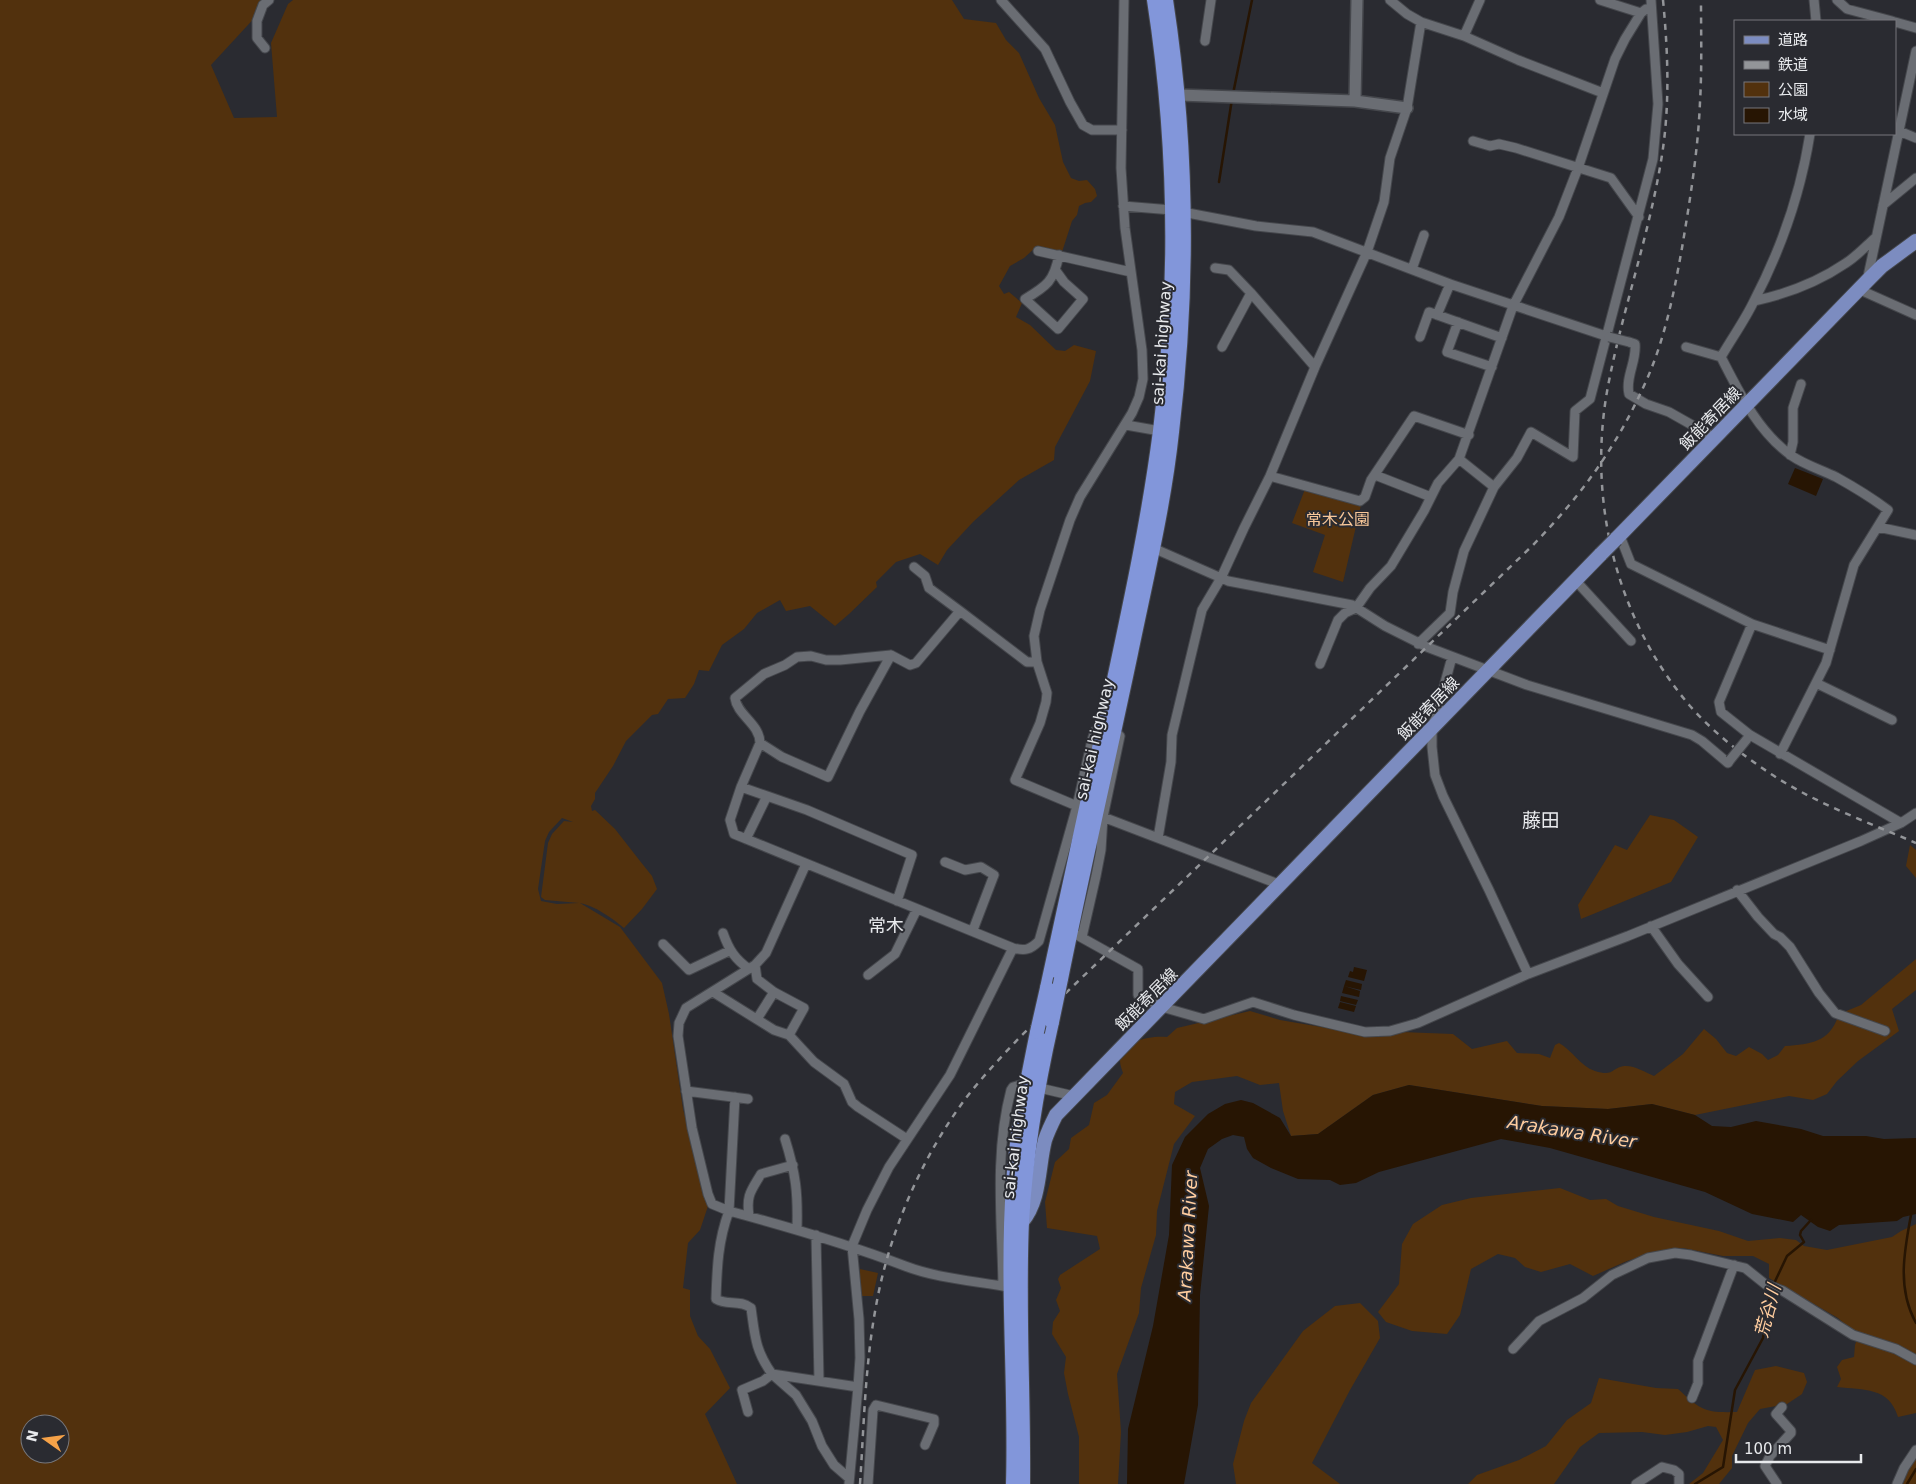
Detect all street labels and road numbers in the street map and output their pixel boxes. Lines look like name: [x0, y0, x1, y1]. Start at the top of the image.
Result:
street label: sai-kai highway: [1148, 281, 1175, 406]
street label: 飯能寄居線: [1676, 383, 1745, 454]
street label: 飯能寄居線: [1394, 673, 1463, 744]
street label: sai-kai highway: [1071, 677, 1118, 802]
street label: 飯能寄居線: [1111, 964, 1181, 1034]
street label: sai-kai highway: [999, 1074, 1032, 1200]

